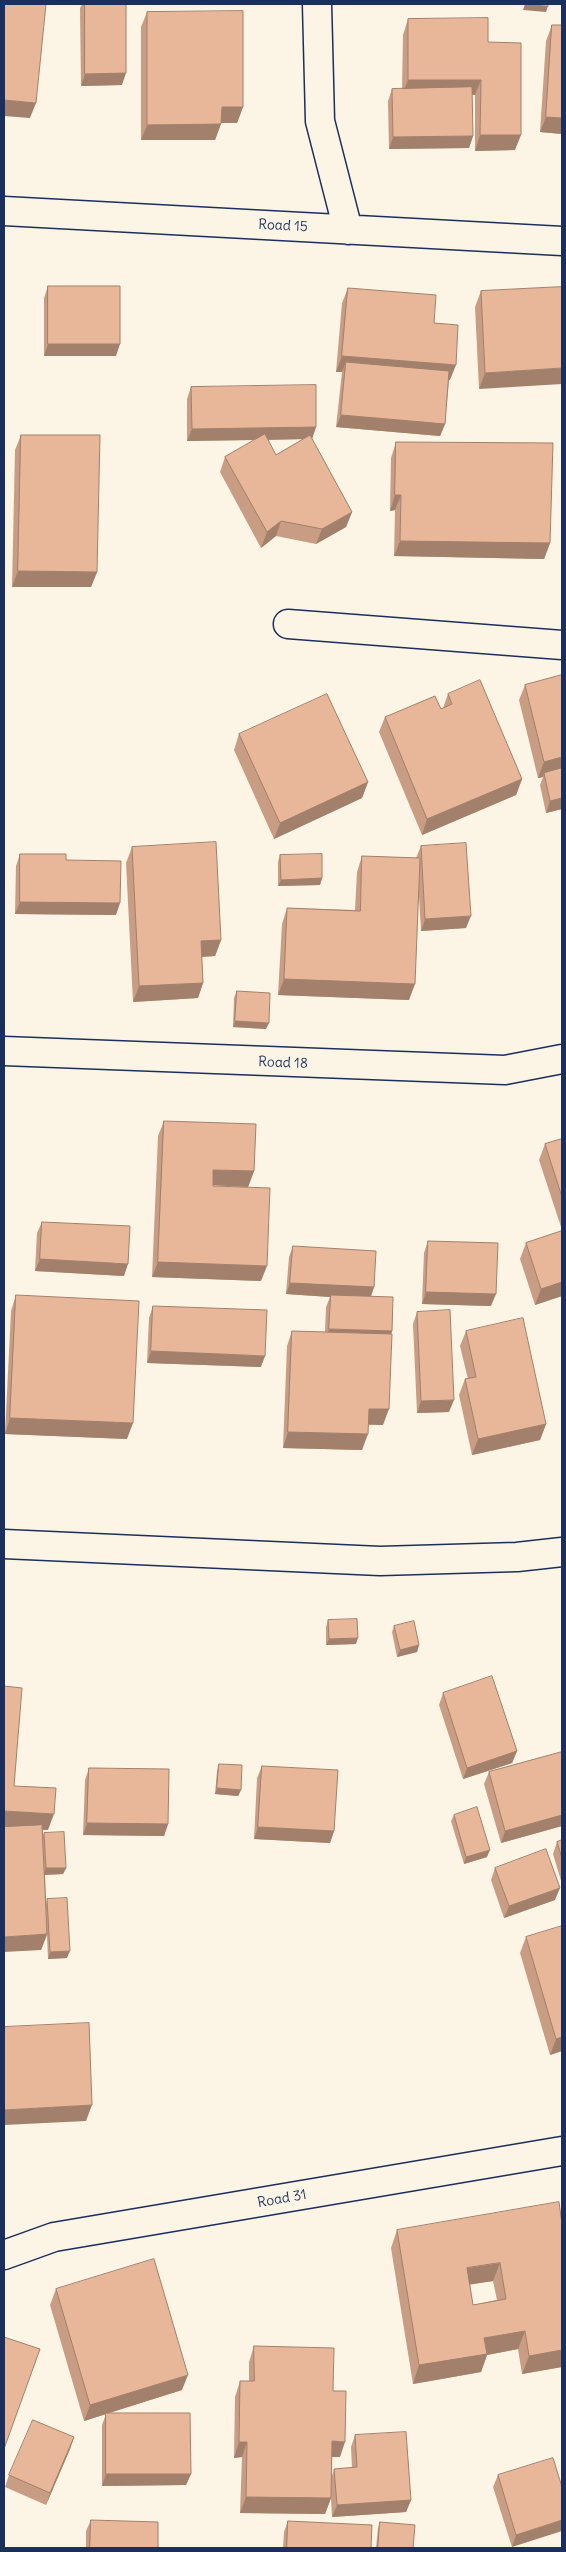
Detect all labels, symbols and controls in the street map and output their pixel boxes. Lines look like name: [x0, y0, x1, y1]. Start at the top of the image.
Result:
street label: Road 15: [258, 216, 308, 236]
street label: Road 18: [258, 1054, 308, 1072]
street label: Road 31: [256, 2186, 308, 2212]

